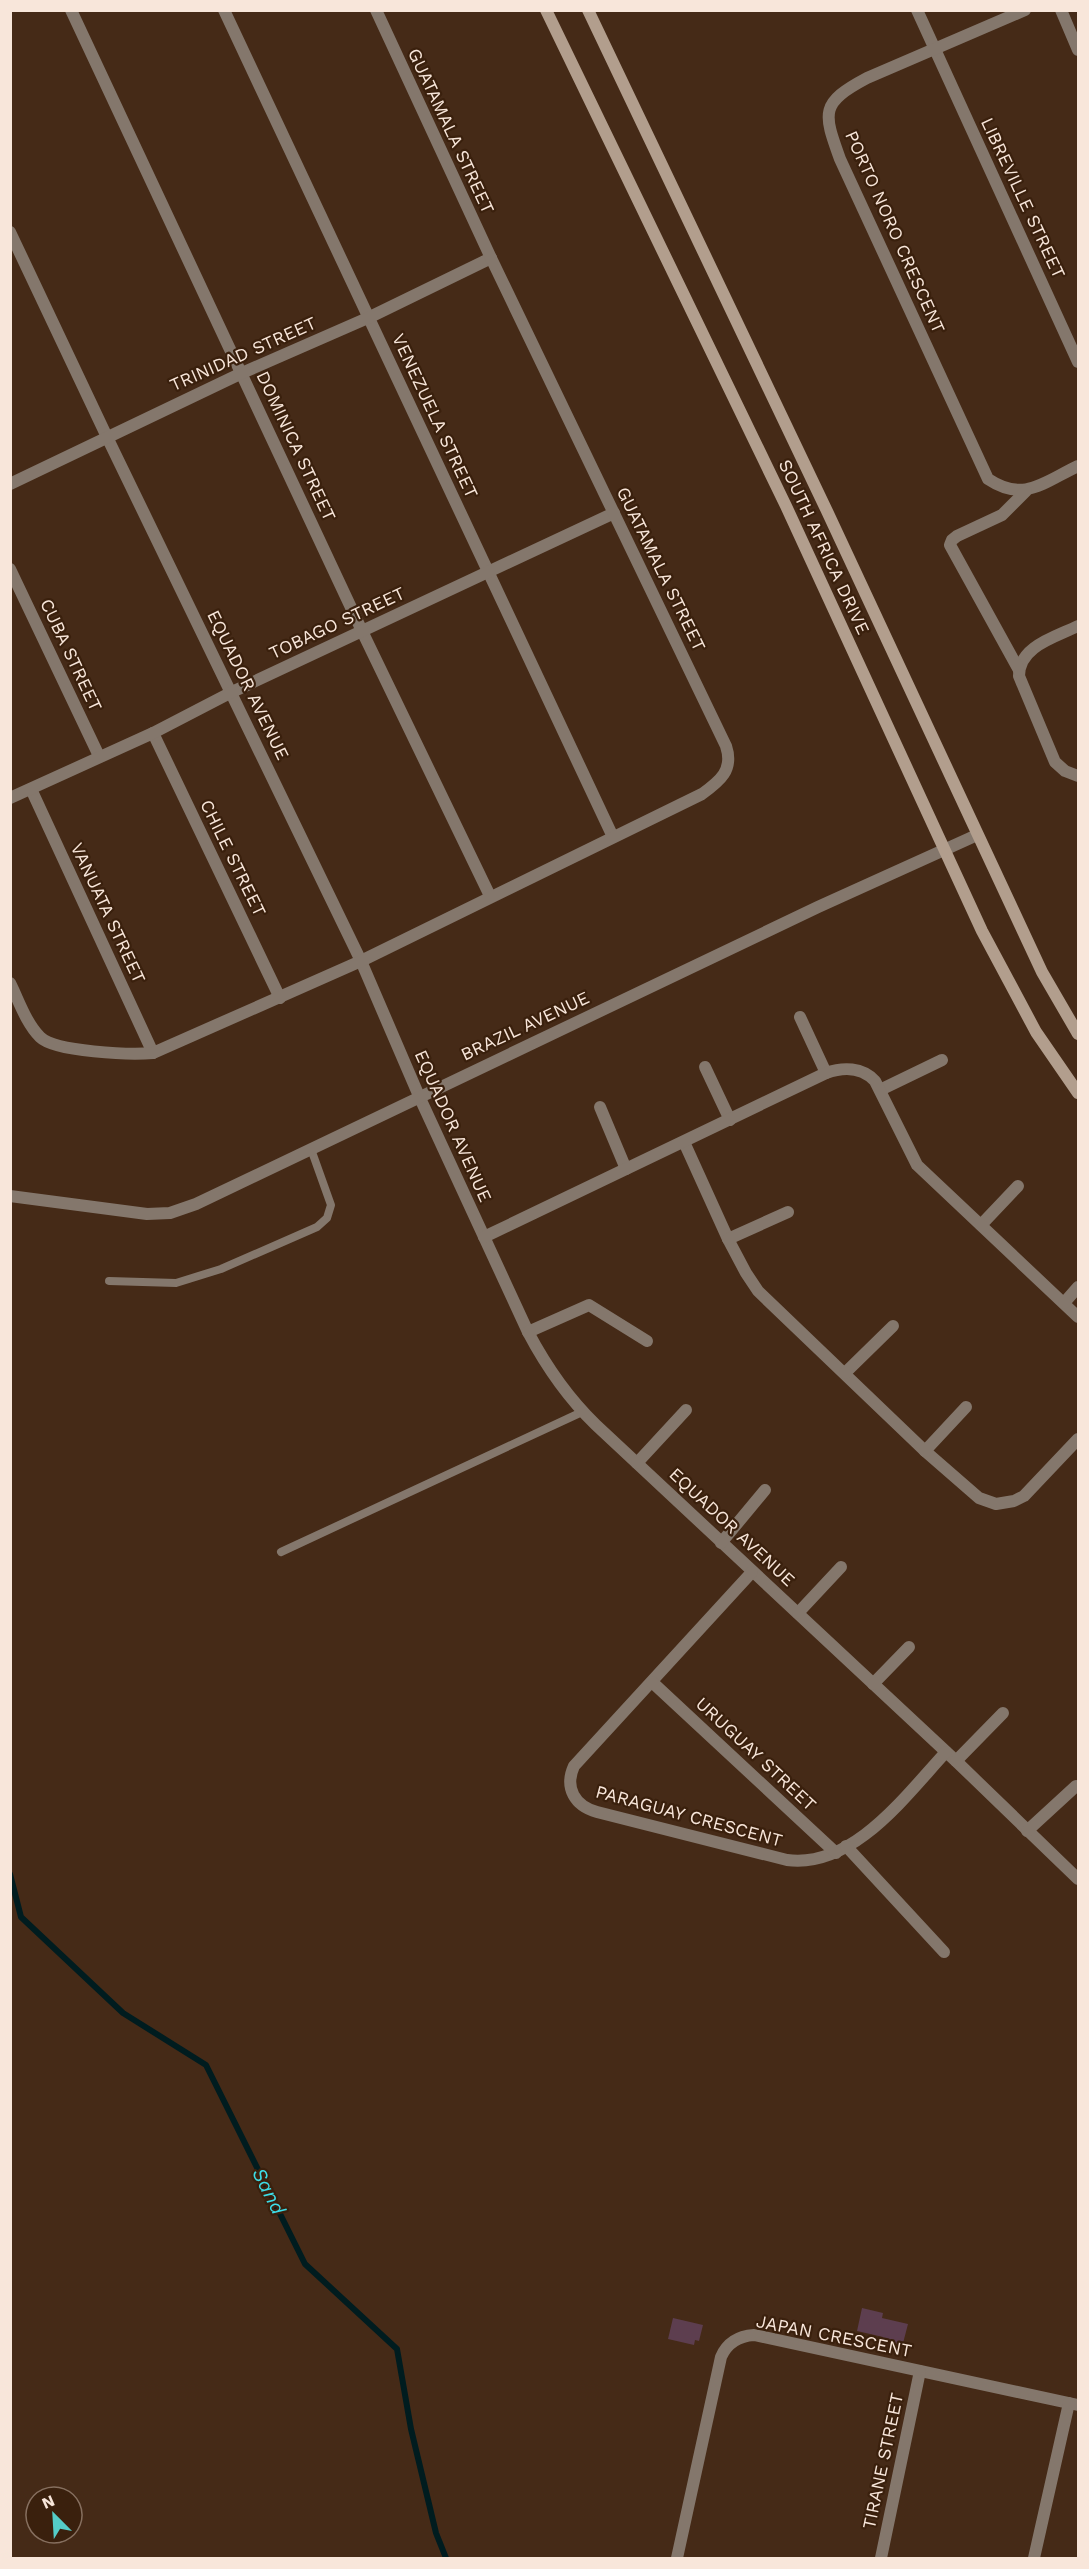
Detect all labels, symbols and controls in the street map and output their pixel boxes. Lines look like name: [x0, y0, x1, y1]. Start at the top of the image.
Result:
street label: GUATAMALA STREET: [404, 45, 499, 217]
street label: LIBREVILLE STREET: [977, 114, 1070, 282]
street label: PORTO NORO CRESCENT: [841, 127, 950, 336]
street label: TRINIDAD STREET: [166, 312, 319, 395]
street label: VENEZUELA STREET: [388, 330, 483, 502]
street label: DOMINICA STREET: [252, 367, 340, 524]
street label: SOUTH AFRICA DRIVE: [775, 456, 874, 638]
street label: GUATAMALA STREET: [613, 483, 710, 654]
street label: TOBAGO STREET: [266, 582, 408, 663]
street label: CUBA STREET: [36, 595, 107, 714]
street label: EQUADOR AVENUE: [203, 606, 294, 763]
street label: CHILE STREET: [196, 796, 271, 920]
street label: VANUATA STREET: [67, 839, 150, 986]
street label: BRAZIL AVENUE: [457, 987, 592, 1065]
street label: EQUADOR AVENUE: [410, 1047, 496, 1205]
street label: EQUADOR AVENUE: [665, 1463, 800, 1590]
street label: URUGUAY STREET: [692, 1692, 821, 1815]
street label: PARAGUAY CRESCENT: [593, 1780, 785, 1851]
water label: Sand: [247, 2164, 291, 2219]
street label: JAPAN CRESCENT: [754, 2310, 914, 2361]
street label: TIRANE STREET: [858, 2391, 907, 2531]
north arrow: [24, 2485, 84, 2545]
text: N: [39, 2491, 57, 2513]

